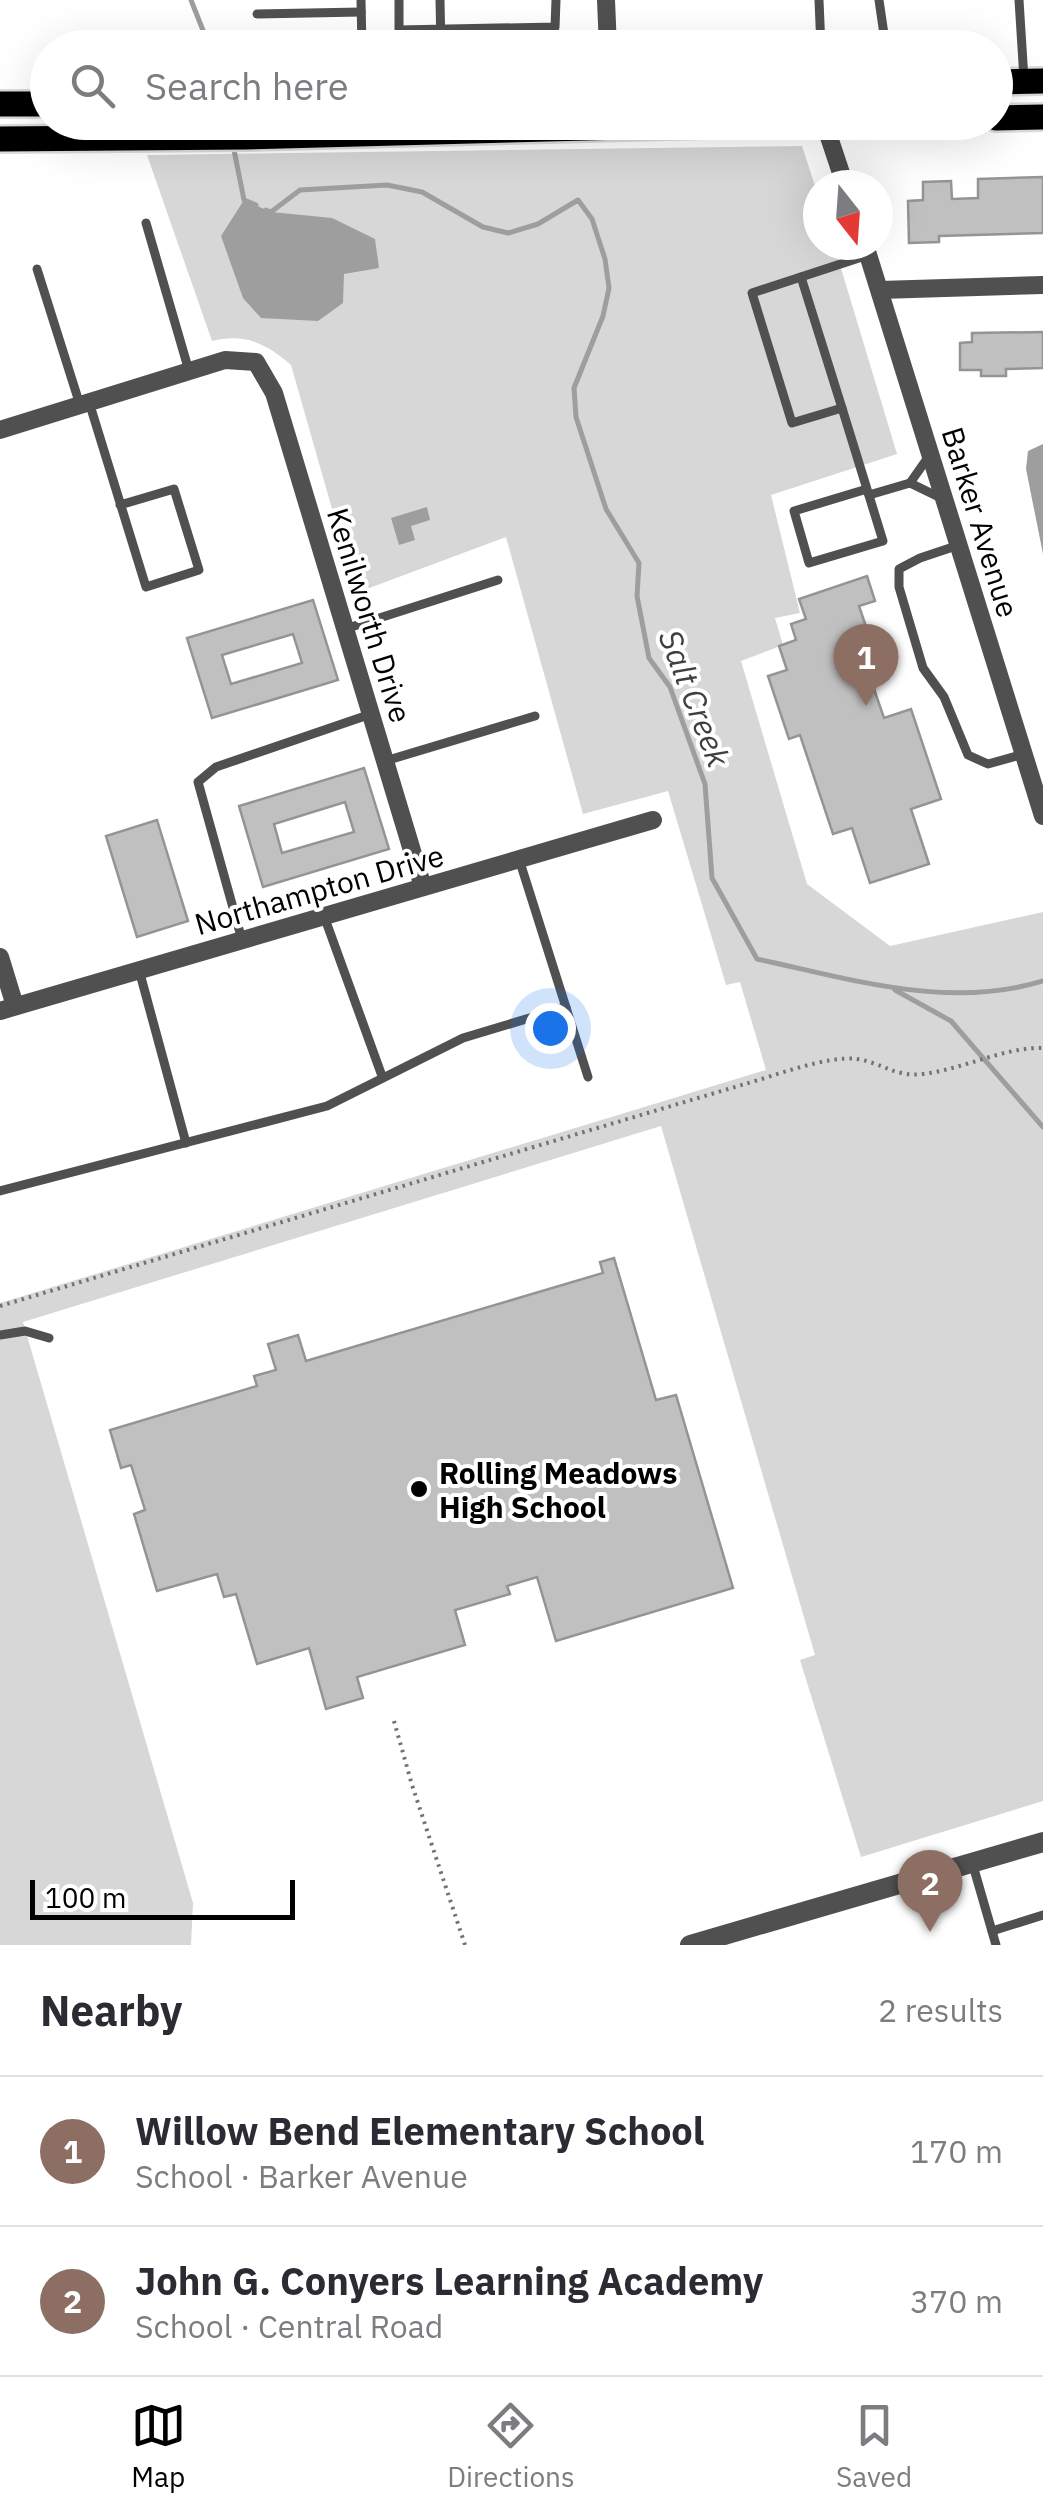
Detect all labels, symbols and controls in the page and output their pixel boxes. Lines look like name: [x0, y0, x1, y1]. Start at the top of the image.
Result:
search box: [30, 30, 1013, 140]
icon: search: [65, 58, 120, 113]
text: Search here: [145, 61, 349, 110]
north arrow: [803, 170, 893, 260]
street label: Barker Avenue: [934, 422, 1028, 622]
street label: Kenilworth Drive: [319, 503, 421, 727]
water label: Salt Creek: [650, 624, 741, 774]
pin: 1: [834, 624, 898, 706]
street label: Northampton Drive: [190, 835, 448, 943]
your location: [525, 1003, 576, 1054]
place label: Rolling Meadows High School: [439, 1453, 677, 1526]
marker: Rolling Meadows High School: [408, 1478, 430, 1500]
pin: 2: [898, 1850, 962, 1932]
scale bar: [30, 1875, 295, 1920]
text: 100 m: [45, 1879, 126, 1916]
text: Nearby: [40, 1983, 182, 2038]
text: 2 results: [878, 1989, 1003, 2031]
text: Willow Bend Elementary School: [135, 2106, 704, 2155]
text: 1: [63, 2130, 82, 2172]
text: 170 m: [910, 2130, 1003, 2172]
text: School · Barker Avenue: [135, 2155, 468, 2197]
text: John G. Conyers Learning Academy: [135, 2256, 763, 2305]
text: 2: [63, 2280, 82, 2322]
text: 370 m: [910, 2280, 1003, 2322]
text: School · Central Road: [135, 2305, 443, 2347]
tab: Map: [131, 2398, 186, 2495]
tab: Directions: [447, 2398, 575, 2495]
tab: Saved: [836, 2398, 912, 2495]

